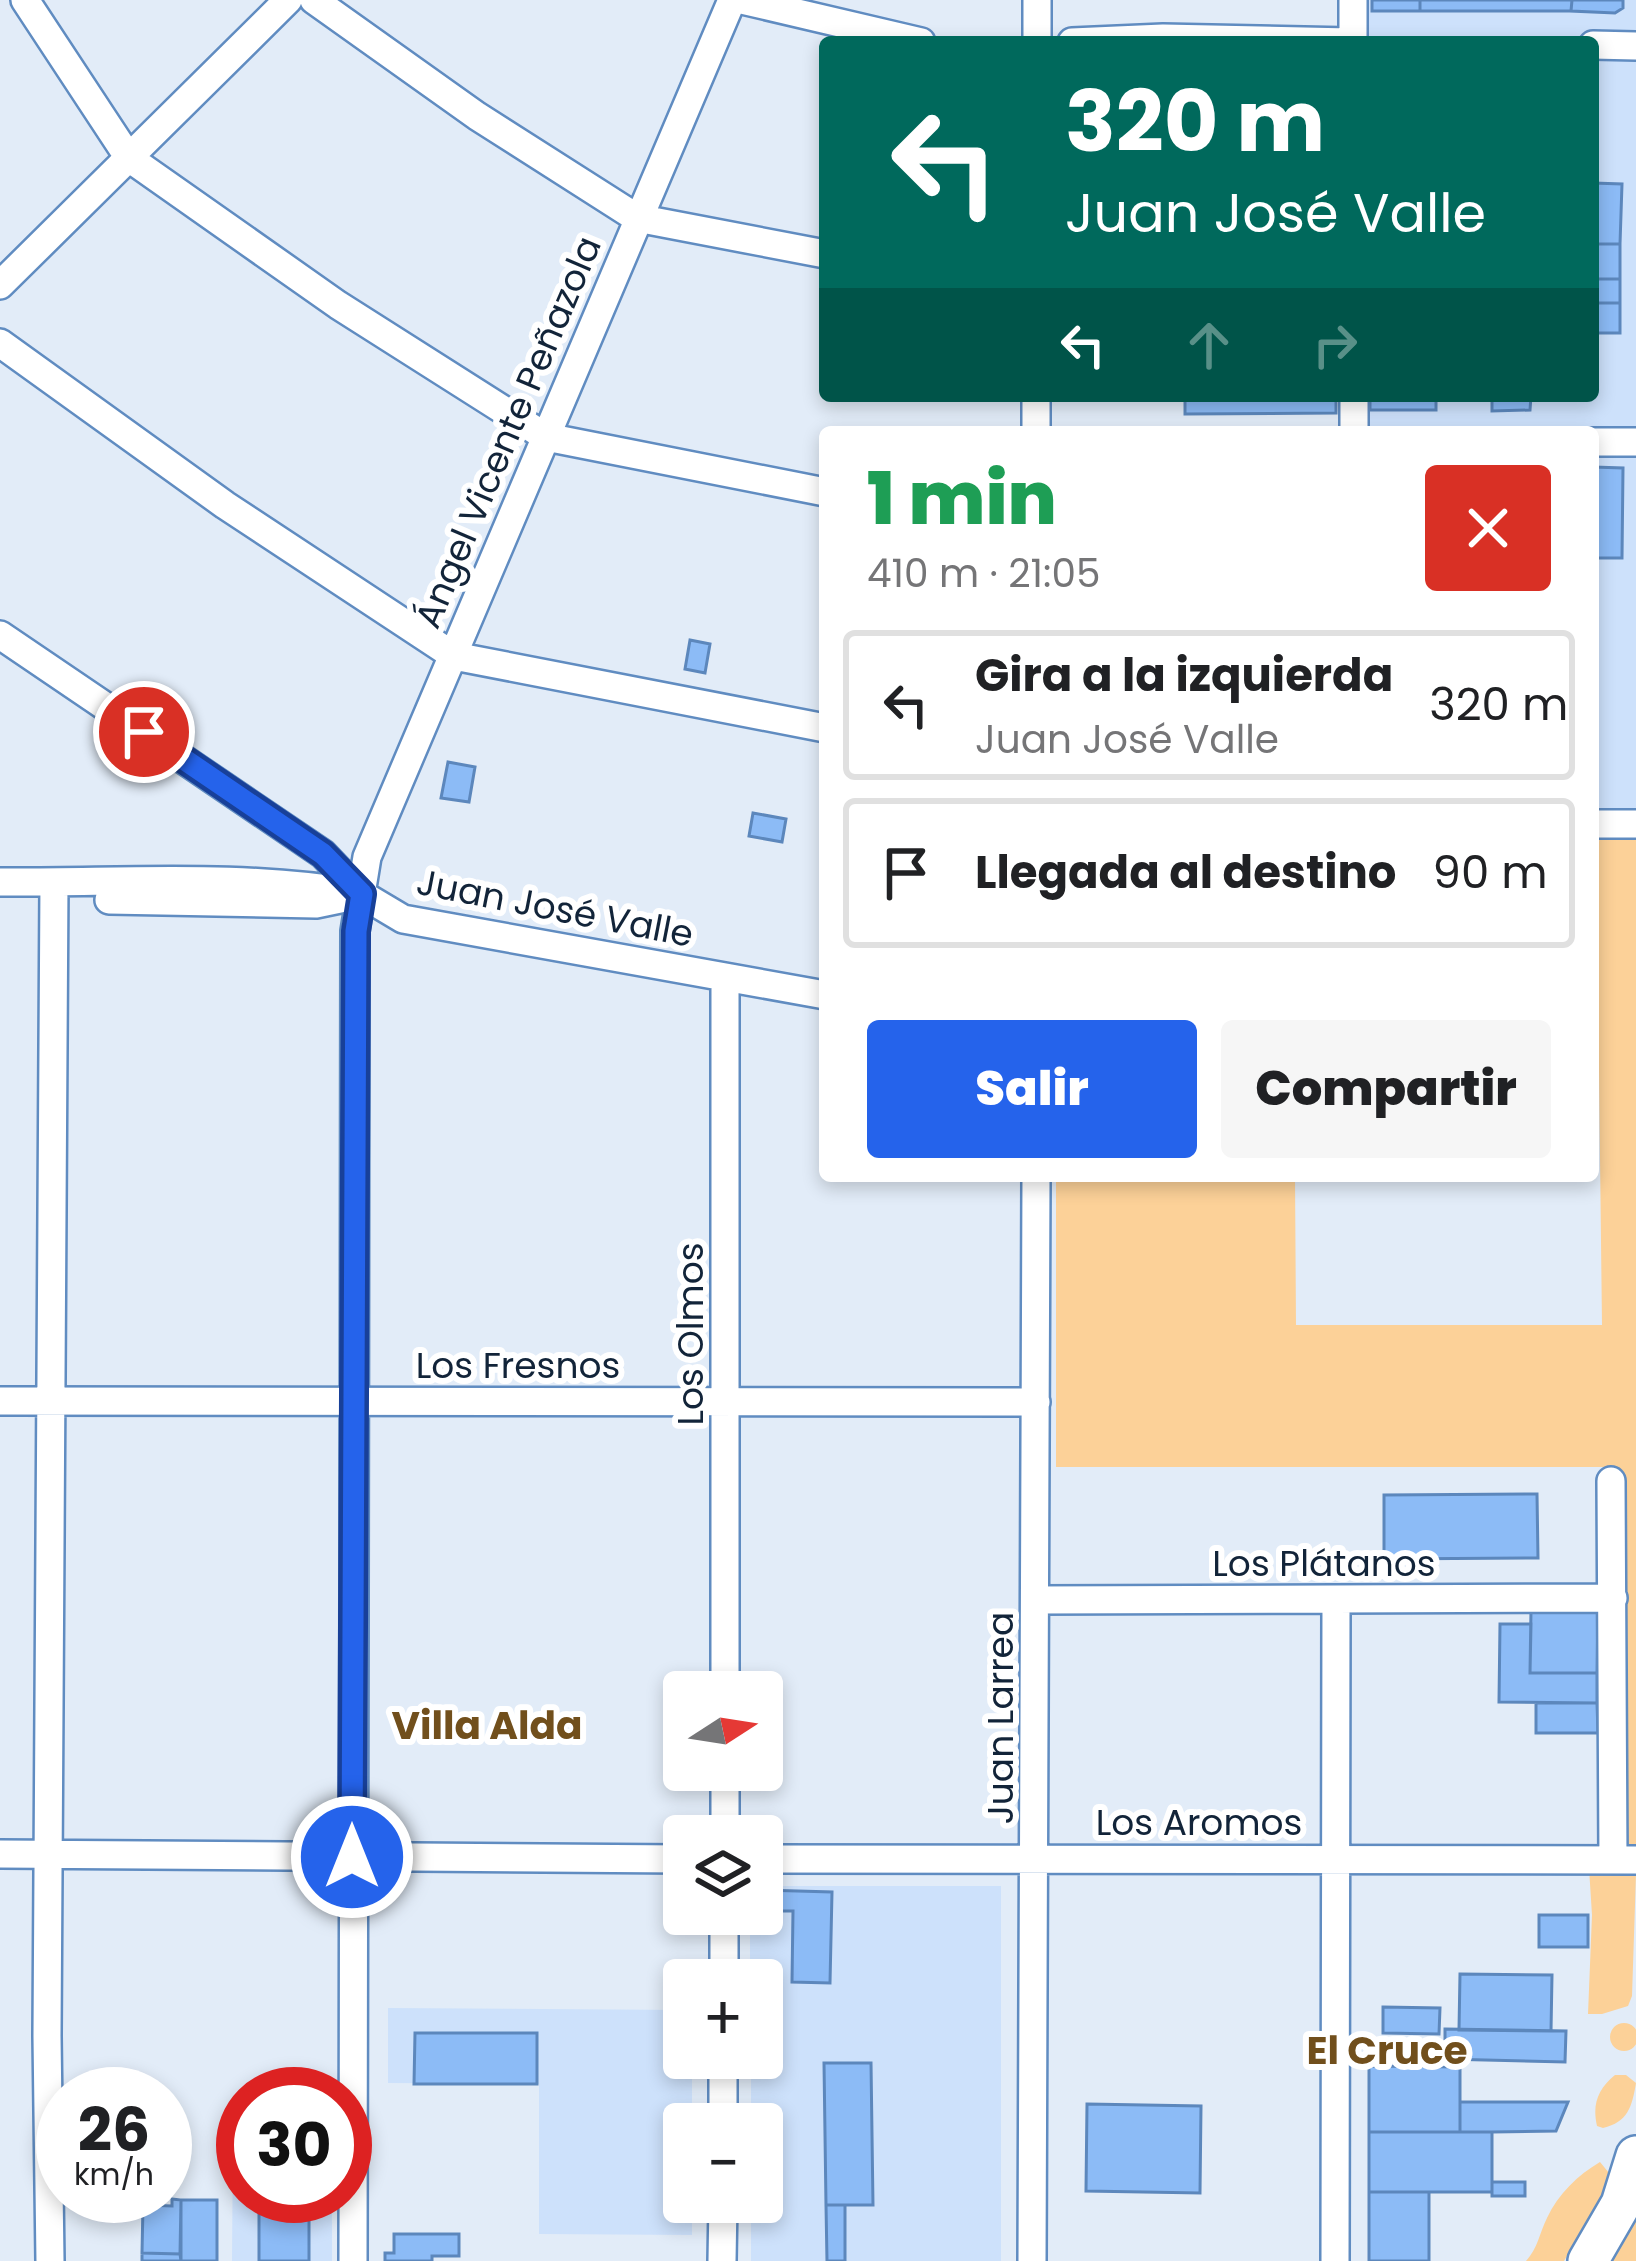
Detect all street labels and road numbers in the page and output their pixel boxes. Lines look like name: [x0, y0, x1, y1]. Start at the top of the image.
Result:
street label: Ángel Vicente Peñazola: [402, 228, 614, 636]
street label: Juan José Valle: [412, 856, 698, 960]
street label: Los Olmos: [665, 1242, 716, 1426]
street label: Los Fresnos: [416, 1340, 620, 1391]
street label: Los Plátanos: [1212, 1538, 1436, 1589]
street label: Juan Larrea: [975, 1612, 1026, 1824]
street label: Los Aromos: [1096, 1797, 1302, 1848]

